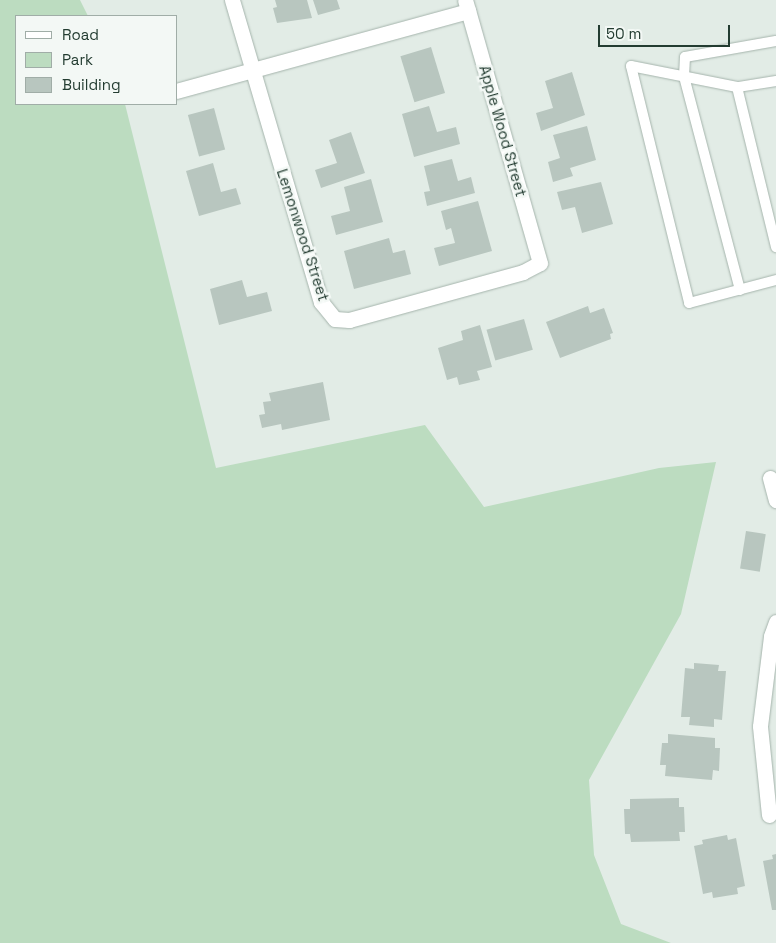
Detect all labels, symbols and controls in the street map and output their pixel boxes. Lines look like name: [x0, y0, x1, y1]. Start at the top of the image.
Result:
legend: [15, 15, 178, 105]
scale bar: [601, 15, 734, 47]
text: 50 m: [606, 24, 641, 43]
text: Road: [62, 25, 99, 44]
text: Park: [62, 50, 93, 69]
street label: Apple Wood Street: [476, 63, 530, 199]
text: Building: [62, 75, 121, 94]
street label: Lemonwood Street: [273, 167, 333, 303]

